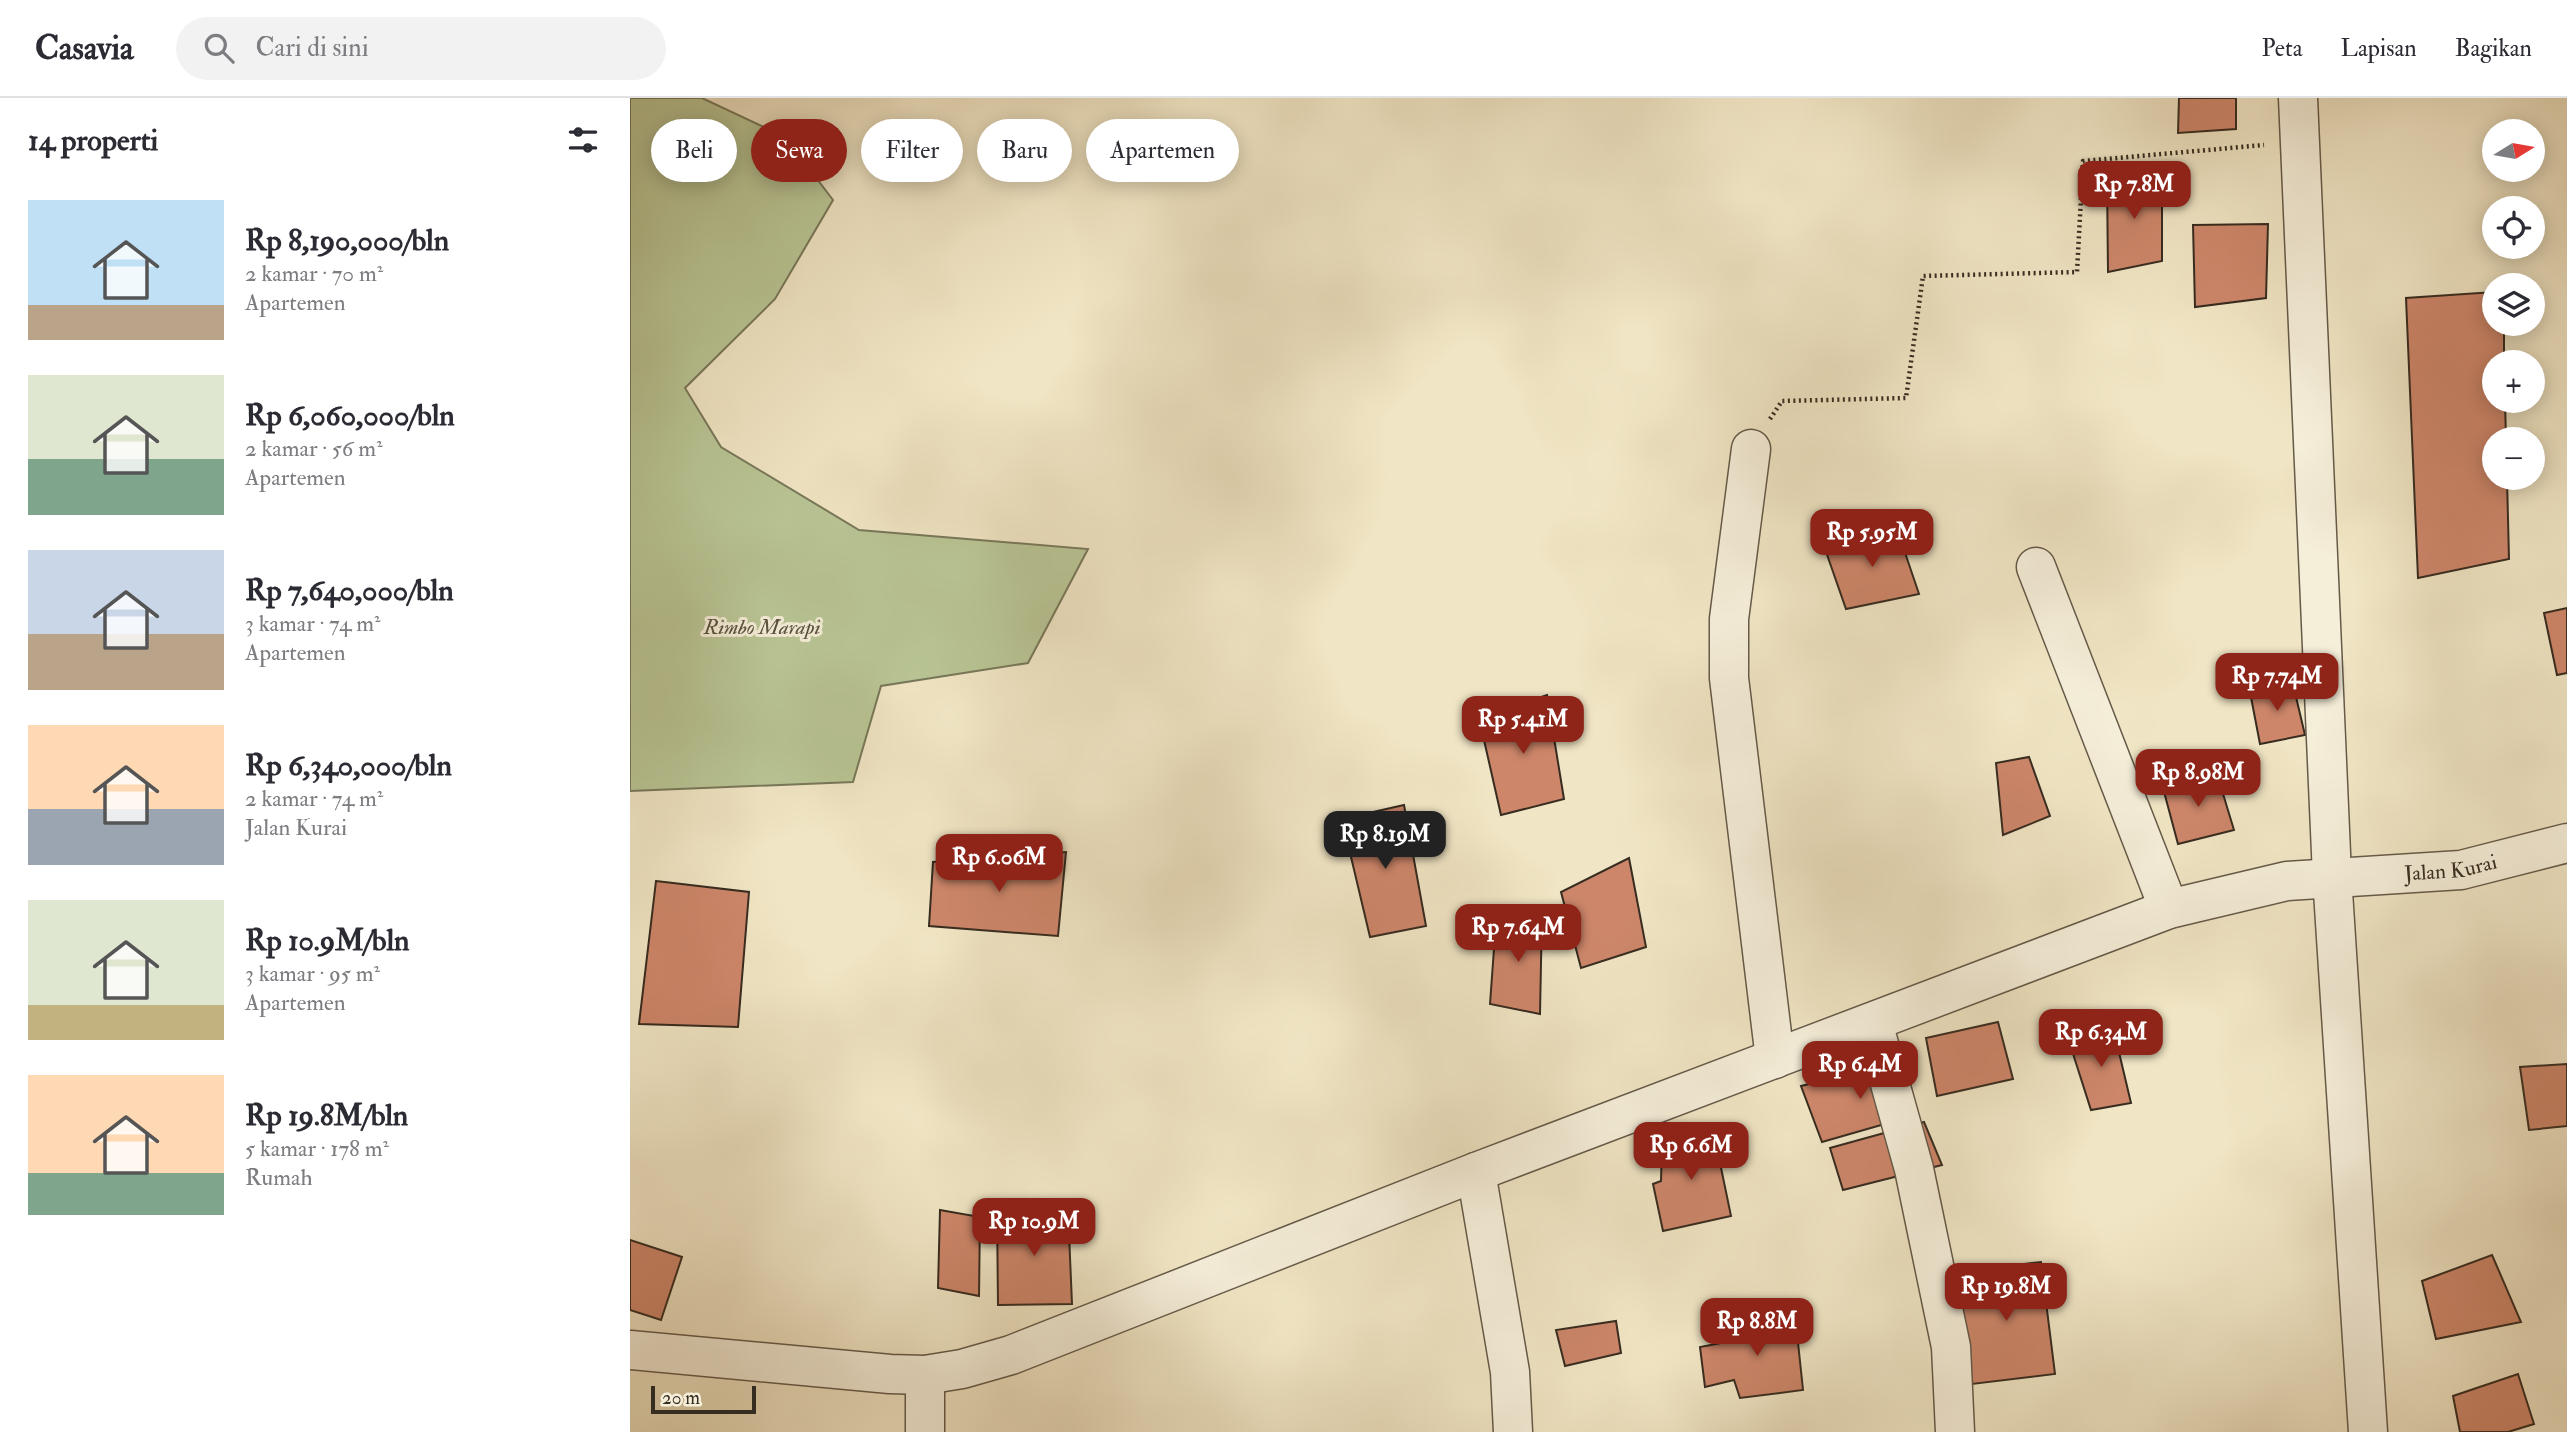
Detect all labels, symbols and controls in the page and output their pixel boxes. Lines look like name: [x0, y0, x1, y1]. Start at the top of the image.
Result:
search box: [176, 17, 666, 80]
text: Casavia: [35, 28, 134, 69]
icon: search: [200, 29, 238, 67]
text: Cari di sini: [256, 32, 369, 64]
text: Peta: [2261, 33, 2303, 64]
text: Lapisan: [2341, 33, 2417, 64]
text: Bagikan: [2455, 33, 2532, 64]
chip: Beli: [651, 119, 737, 182]
chip: Sewa: [751, 119, 847, 182]
chip: Filter: [861, 119, 963, 182]
chip: Baru: [977, 119, 1072, 182]
chip: Apartemen: [1086, 119, 1239, 182]
north arrow: [2482, 119, 2544, 182]
map controls: [2482, 119, 2545, 490]
icon: filters: [564, 121, 602, 159]
text: 14 properti: [28, 122, 158, 159]
pin: Rp 7.8M: [2069, 162, 2199, 221]
text: Rp 7.8M: [2094, 169, 2174, 198]
button: locate: [2482, 196, 2545, 259]
text: Rp 8,190,000/bln: [245, 222, 449, 259]
icon: home: [84, 228, 168, 312]
text: 2 kamar · 70 m²: [245, 259, 383, 288]
button: layers: [2482, 273, 2545, 336]
text: Apartemen: [245, 288, 346, 317]
button: +: [2482, 350, 2545, 413]
text: Rp 6,060,000/bln: [245, 397, 455, 434]
icon: home: [84, 403, 168, 487]
button: −: [2482, 427, 2545, 490]
text: 2 kamar · 56 m²: [245, 434, 383, 463]
text: Apartemen: [245, 463, 346, 492]
pin: Rp 5.95M: [1800, 510, 1944, 569]
text: Rp 5.95M: [1826, 517, 1918, 546]
text: Rp 7,640,000/bln: [245, 572, 454, 609]
icon: home: [84, 578, 168, 662]
text: 3 kamar · 74 m²: [245, 609, 381, 638]
park label: Rimbo Marapi: [703, 614, 821, 641]
text: Apartemen: [245, 638, 346, 667]
pin: Rp 7.74M: [2205, 654, 2349, 713]
text: Rp 7.74M: [2231, 661, 2323, 690]
pin: Rp 5.41M: [1451, 696, 1595, 756]
text: Rp 5.41M: [1478, 704, 1568, 733]
text: Rp 6,340,000/bln: [245, 747, 452, 784]
pin: Rp 8.98M: [2126, 750, 2270, 809]
icon: home: [84, 753, 168, 837]
text: Rp 8.98M: [2151, 757, 2245, 786]
text: 2 kamar · 74 m²: [245, 784, 383, 813]
pin: Rp 8.19M: [1313, 812, 1457, 871]
text: Jalan Kurai: [245, 813, 347, 842]
text: Rp 8.19M: [1340, 819, 1430, 848]
pin: Rp 6.06M: [927, 834, 1071, 894]
text: Rp 6.06M: [952, 842, 1046, 871]
street label: Jalan Kurai: [2403, 848, 2500, 888]
pin: Rp 7.64M: [1446, 904, 1590, 964]
text: Rp 7.64M: [1471, 912, 1565, 941]
text: Rp 10.9M/bln: [245, 922, 410, 959]
icon: home: [84, 928, 168, 1012]
text: 3 kamar · 95 m²: [245, 959, 380, 988]
text: Apartemen: [245, 988, 346, 1017]
pin: Rp 6.34M: [2029, 1010, 2173, 1069]
text: Rp 6.34M: [2055, 1017, 2147, 1046]
pin: Rp 6.4M: [1795, 1042, 1925, 1101]
text: Rp 6.4M: [1818, 1049, 1902, 1078]
text: Rp 19.8M/bln: [245, 1097, 408, 1134]
icon: home: [84, 1103, 168, 1187]
pin: Rp 6.6M: [1626, 1122, 1756, 1182]
text: Rp 6.6M: [1650, 1130, 1732, 1159]
text: 5 kamar · 178 m²: [245, 1134, 389, 1163]
text: Rumah: [245, 1163, 313, 1192]
pin: Rp 10.9M: [962, 1198, 1106, 1258]
text: Rp 10.9M: [988, 1206, 1080, 1235]
pin: Rp 19.8M: [1934, 1264, 2078, 1323]
text: Rp 19.8M: [1961, 1271, 2051, 1300]
pin: Rp 8.8M: [1692, 1298, 1822, 1358]
text: Rp 8.8M: [1716, 1306, 1798, 1335]
scale bar: [651, 1383, 756, 1415]
text: 20 m: [662, 1386, 700, 1410]

